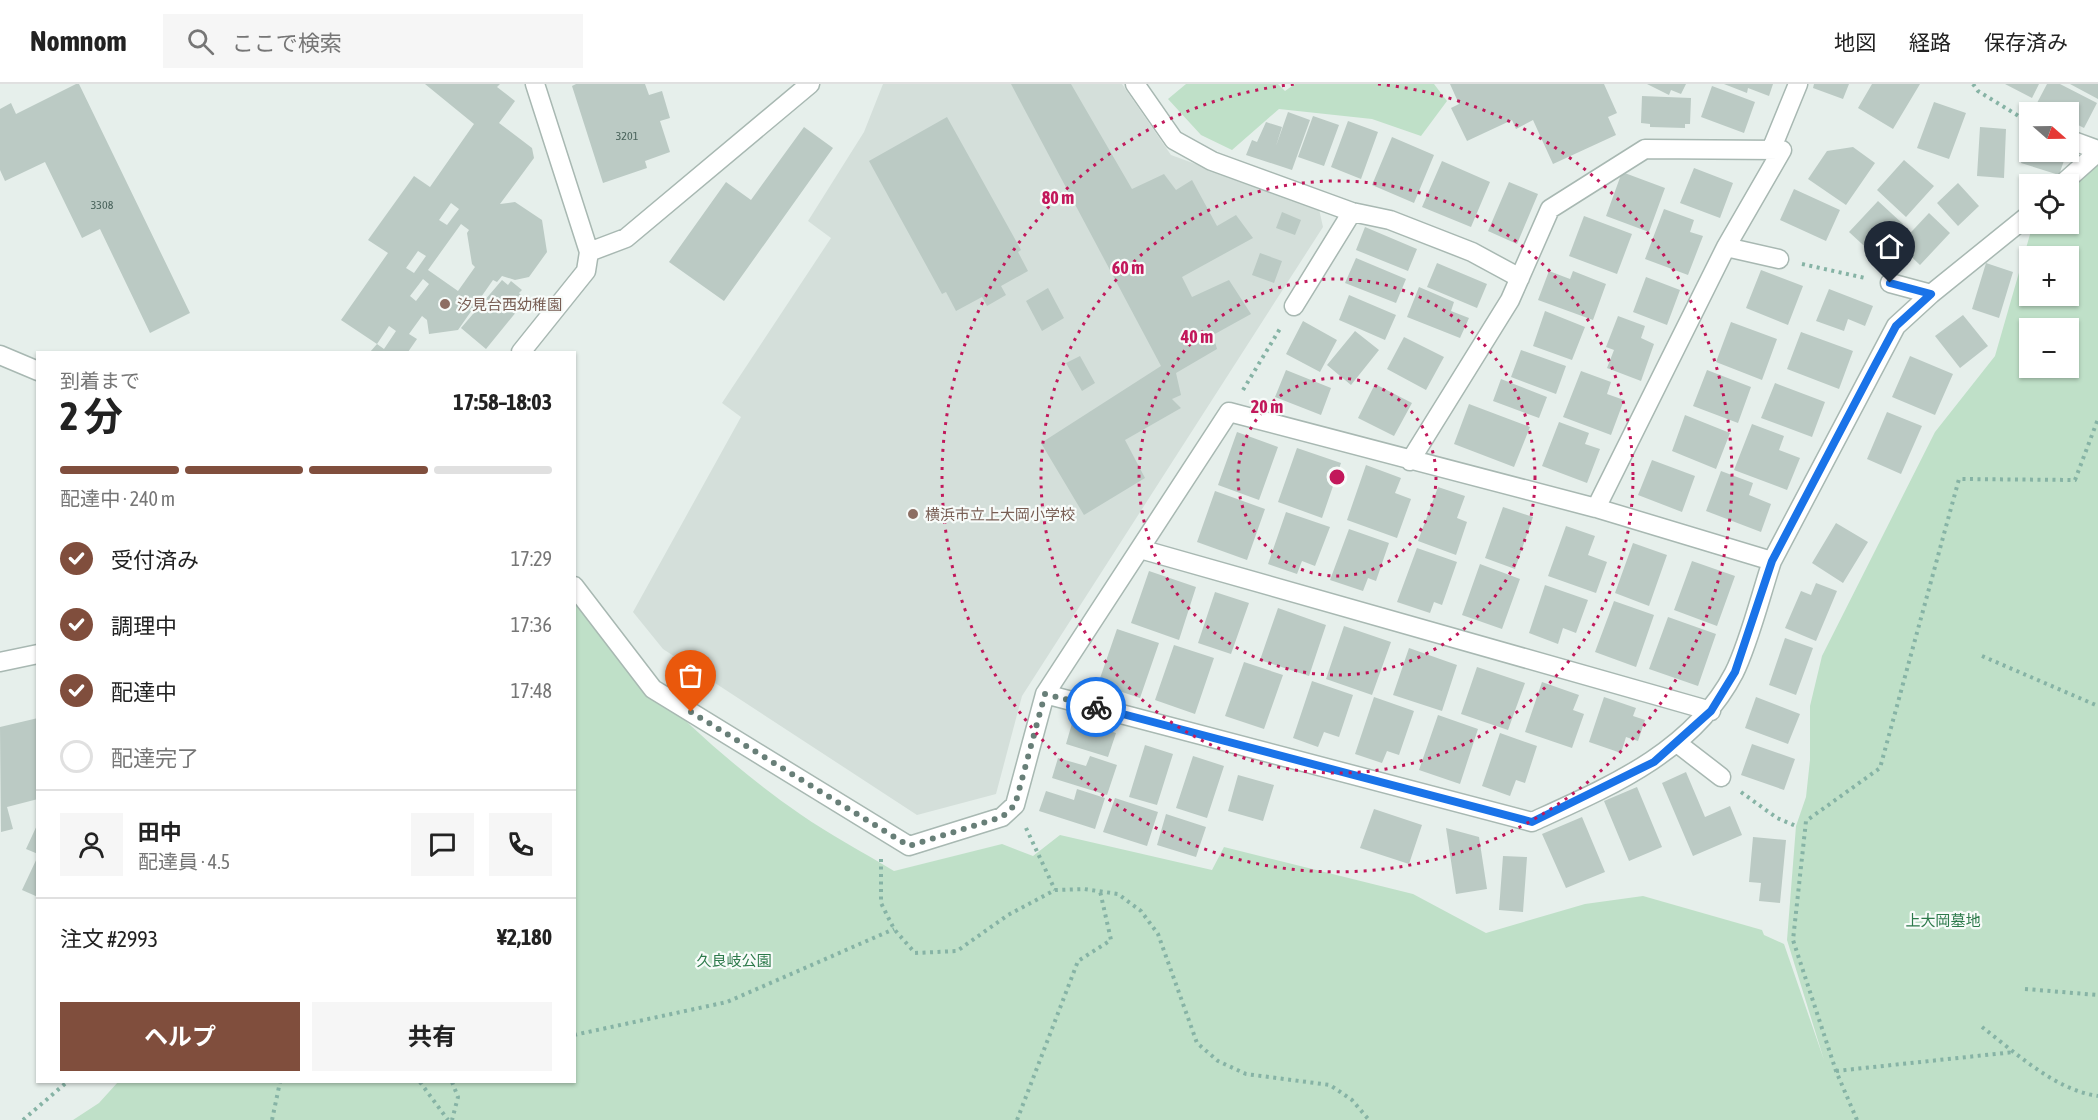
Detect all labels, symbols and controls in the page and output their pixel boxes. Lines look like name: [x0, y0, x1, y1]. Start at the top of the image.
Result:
search box: [163, 14, 583, 68]
text: Nomnom: [30, 25, 127, 57]
icon: search: [184, 25, 217, 58]
text: ここで検索: [232, 30, 342, 56]
text: 地図: [1834, 30, 1876, 54]
text: 経路: [1909, 30, 1951, 54]
text: 保存済み: [1984, 30, 2068, 54]
north arrow: [2019, 102, 2079, 162]
map controls: [2019, 102, 2079, 378]
house number: 3201: [616, 129, 639, 143]
button: locate: [2019, 174, 2079, 234]
text: 80 m: [1042, 187, 1074, 208]
house number: 3308: [91, 198, 114, 212]
pin: [1864, 221, 1915, 283]
icon: home: [1873, 230, 1906, 263]
button: +: [2019, 246, 2079, 306]
text: 60 m: [1112, 257, 1144, 278]
place label: 汐見台西幼稚園: [457, 296, 562, 313]
marker: 汐見台西幼稚園: [438, 297, 452, 311]
button: −: [2019, 318, 2079, 378]
text: 40 m: [1180, 326, 1213, 347]
text: 到着まで: [60, 369, 140, 392]
text: 17:58–18:03: [453, 389, 552, 415]
text: 2 分: [60, 394, 123, 438]
text: 20 m: [1251, 396, 1283, 417]
centre of rings: [1327, 467, 1347, 487]
text: 配達中 · 240 m: [60, 487, 175, 510]
place label: 横浜市立上大岡小学校: [925, 506, 1075, 523]
marker: 横浜市立上大岡小学校: [906, 507, 920, 521]
icon: check: [60, 542, 93, 575]
text: 受付済み: [111, 547, 199, 573]
text: 17:29: [511, 547, 552, 570]
icon: check: [60, 608, 93, 641]
text: 調理中: [111, 613, 177, 639]
text: 17:36: [511, 613, 552, 636]
pin: [665, 650, 716, 712]
icon: bag: [674, 659, 707, 692]
icon: check: [60, 674, 93, 707]
courier: [1066, 677, 1126, 737]
text: 配達中: [111, 679, 177, 705]
text: 17:48: [511, 679, 552, 702]
icon: bike: [1080, 691, 1113, 724]
text: 配達完了: [111, 745, 199, 771]
button: person: [60, 813, 123, 876]
button: chat: [411, 813, 474, 876]
button: phone: [489, 813, 552, 876]
text: 田中: [138, 819, 182, 845]
text: 配達員 · 4.5: [138, 850, 230, 873]
park label: 上大岡墓地: [1905, 912, 1981, 929]
text: ¥2,180: [497, 924, 552, 950]
text: 注文 #2993: [60, 926, 158, 952]
park label: 久良岐公園: [696, 952, 772, 969]
button: ヘルプ: [60, 1002, 300, 1071]
button: 共有: [312, 1002, 552, 1071]

